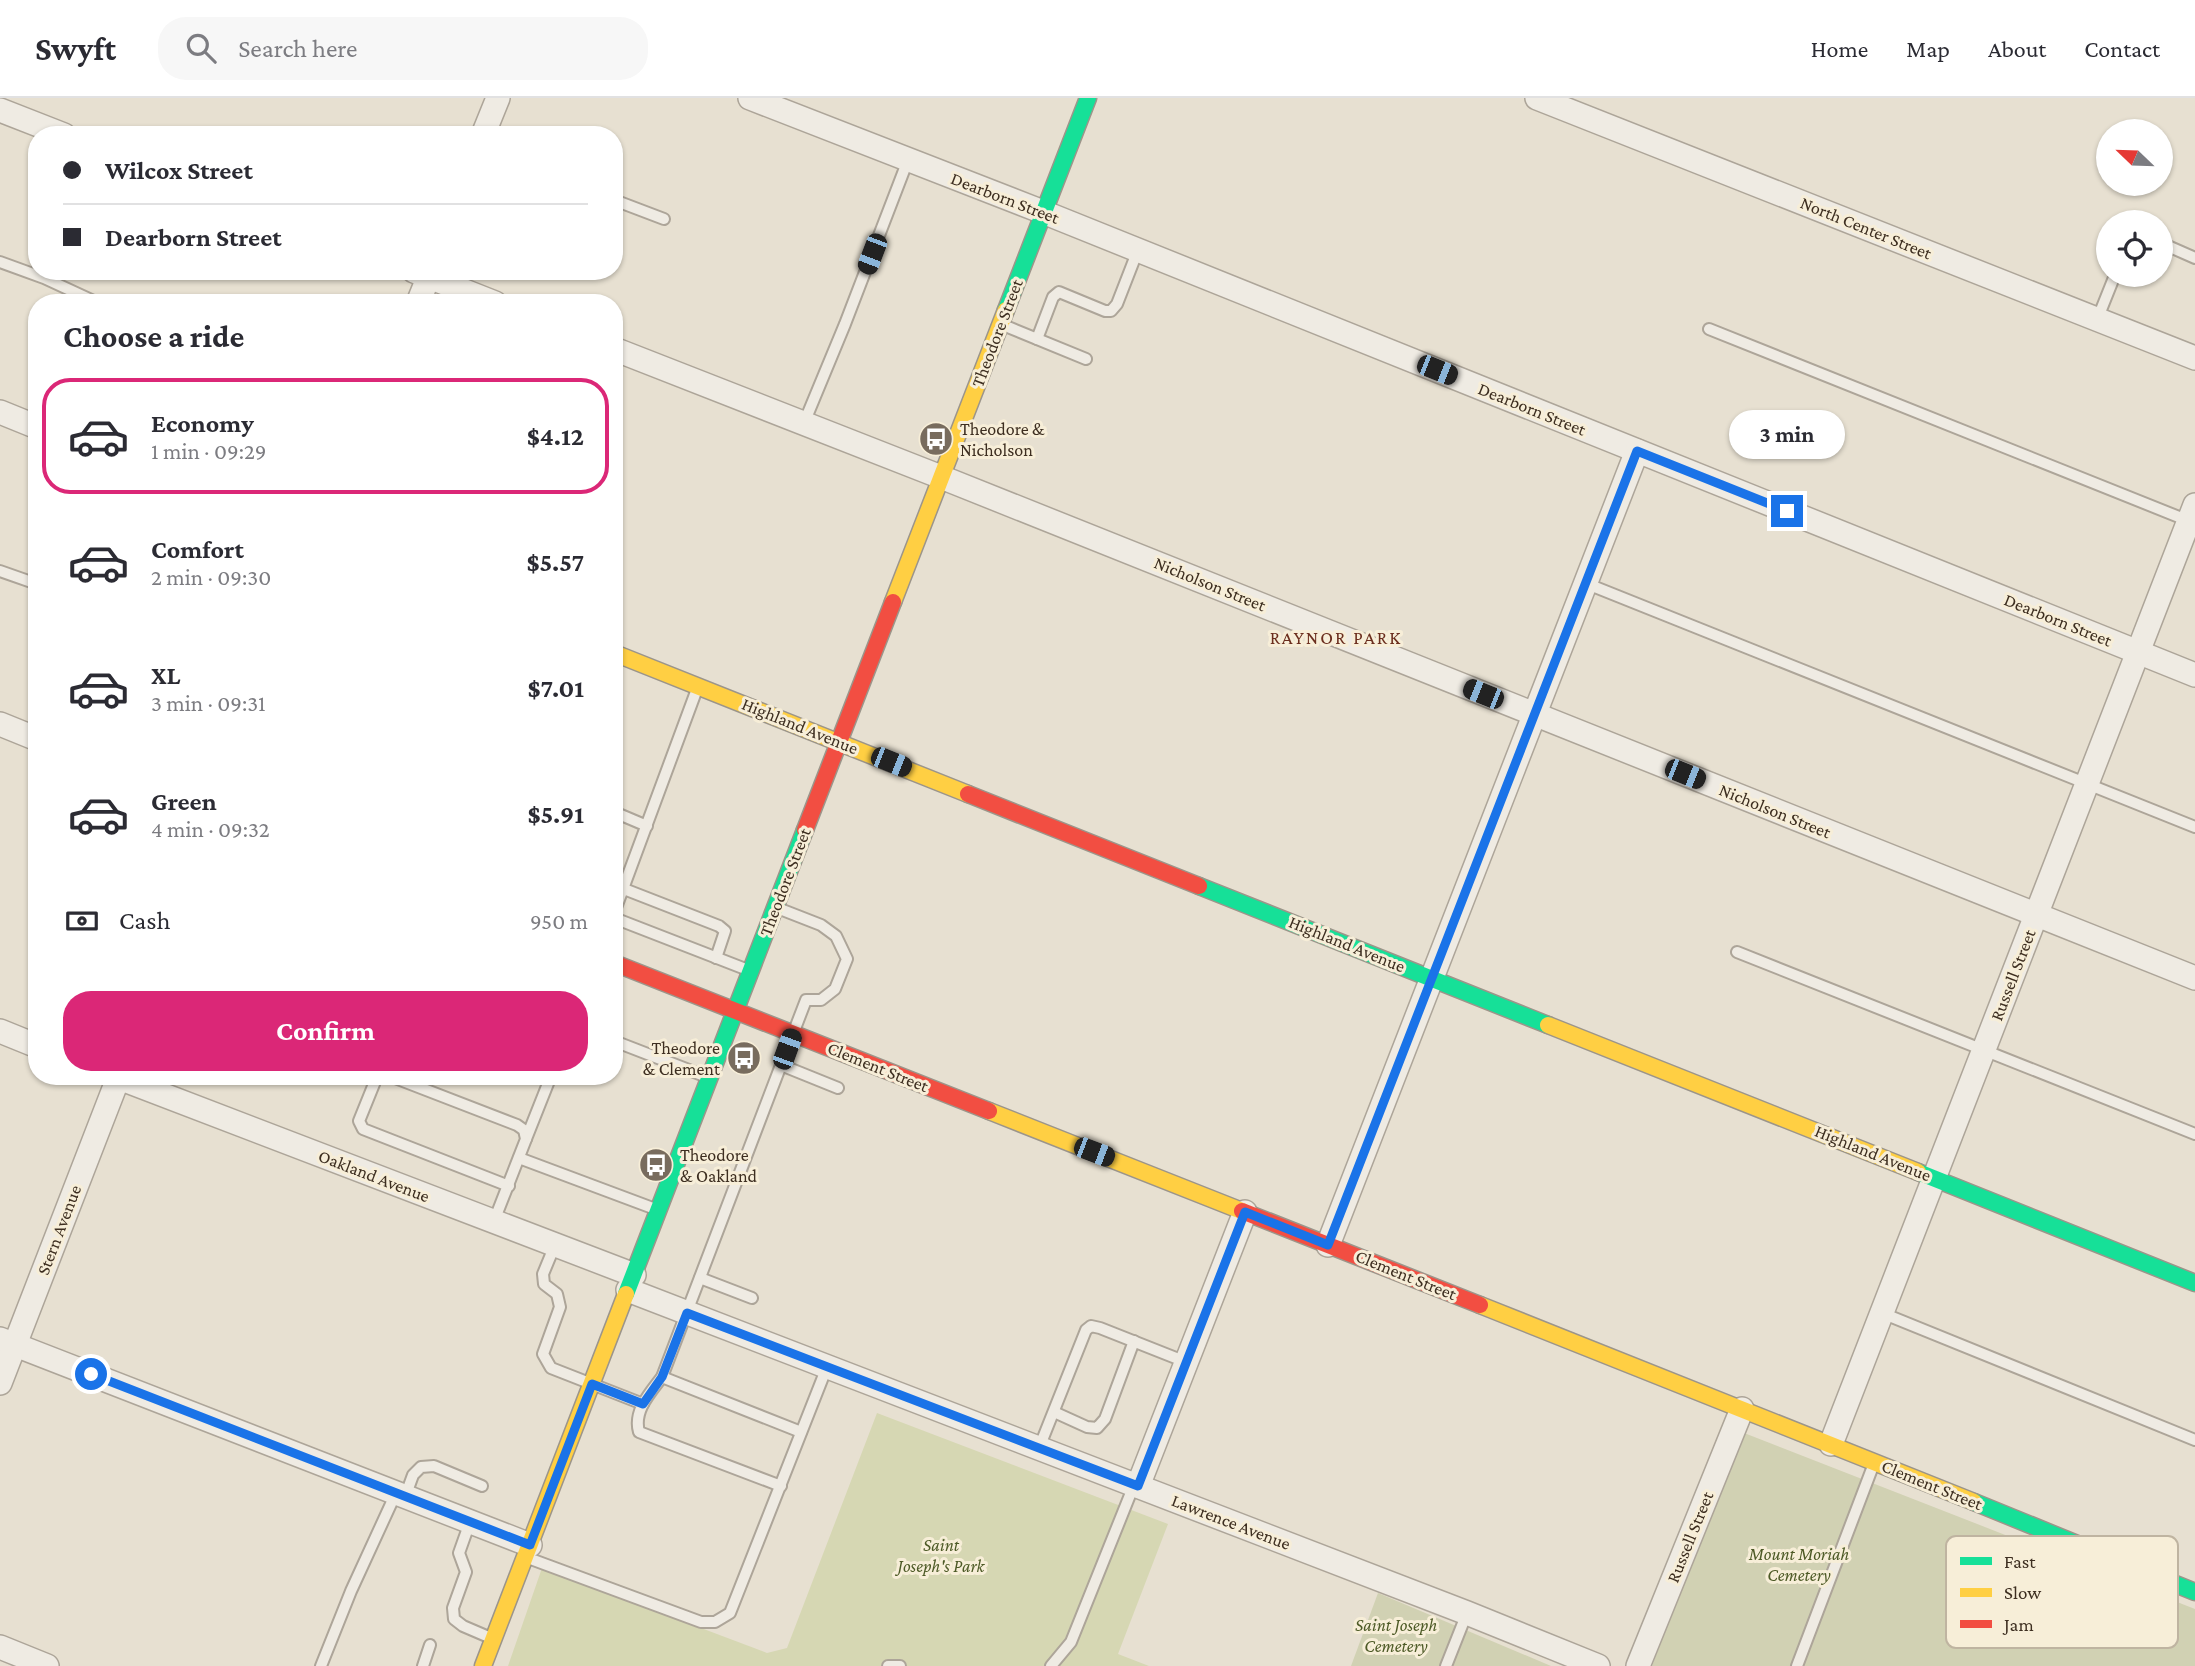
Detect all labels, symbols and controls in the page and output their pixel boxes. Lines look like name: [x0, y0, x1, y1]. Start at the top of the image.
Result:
search box: [158, 17, 648, 80]
icon: search: [182, 29, 220, 67]
text: Swyft: [35, 30, 116, 67]
text: Search here: [238, 34, 357, 63]
text: Home: [1811, 35, 1868, 62]
text: Map: [1906, 35, 1950, 62]
text: About: [1988, 35, 2046, 62]
text: Contact: [2084, 35, 2160, 62]
north arrow: [2096, 119, 2174, 196]
map controls: [2096, 119, 2173, 287]
text: Wilcox Street: [105, 156, 253, 185]
street label: Dearborn Street: [948, 168, 1063, 228]
street label: North Center Street: [1797, 193, 1936, 264]
button: locate: [2096, 210, 2173, 287]
text: Dearborn Street: [105, 223, 282, 252]
car: [855, 231, 890, 277]
street label: Theodore Street: [967, 275, 1027, 390]
text: Choose a ride: [63, 318, 244, 354]
car: [1414, 352, 1461, 388]
street label: Dearborn Street: [1475, 378, 1590, 440]
icon: car: [67, 405, 130, 468]
text: Economy: [151, 409, 254, 438]
callout: 3 min: [1729, 410, 1845, 458]
place label: Theodore & Nicholson: [960, 419, 1045, 460]
bus stop icon: Theodore & Nicholson: [917, 420, 955, 458]
text: 3 min: [1759, 421, 1815, 447]
text: $4.12: [527, 422, 584, 451]
text: 1 min · 09:29: [151, 438, 267, 464]
route end: [1771, 495, 1803, 527]
icon: car: [67, 531, 130, 594]
text: Comfort: [151, 535, 244, 564]
text: $5.57: [526, 548, 584, 577]
street label: Nicholson Street: [1151, 553, 1270, 616]
text: 2 min · 09:30: [151, 564, 271, 590]
street label: Dearborn Street: [2001, 589, 2116, 651]
district label: RAYNOR PARK: [1270, 627, 1402, 648]
icon: car: [67, 657, 130, 720]
text: XL: [151, 661, 180, 690]
text: $7.01: [528, 674, 584, 703]
car: [1460, 676, 1507, 712]
text: 3 min · 09:31: [151, 690, 266, 716]
street label: Highland Avenue: [739, 694, 861, 758]
car: [868, 744, 915, 780]
car: [1662, 756, 1709, 792]
street label: Nicholson Street: [1716, 780, 1835, 843]
icon: car: [67, 783, 130, 846]
text: Green: [151, 787, 217, 816]
text: $5.91: [527, 800, 584, 829]
text: 4 min · 09:32: [151, 816, 270, 842]
street label: Theodore Street: [755, 824, 815, 939]
icon: cash: [63, 902, 101, 940]
text: Cash: [119, 906, 170, 935]
text: 950 m: [530, 908, 588, 934]
street label: Highland Avenue: [1286, 912, 1408, 976]
street label: Russell Street: [1986, 925, 2040, 1024]
button: Confirm: [63, 991, 588, 1071]
car: [770, 1026, 805, 1072]
place label: Theodore & Clement: [643, 1038, 721, 1079]
street label: Clement Street: [825, 1038, 932, 1097]
bus stop icon: Theodore & Clement: [725, 1039, 763, 1077]
street label: Highland Avenue: [1812, 1121, 1934, 1185]
car: [1071, 1135, 1118, 1169]
place label: Theodore & Oakland: [680, 1145, 758, 1186]
street label: Oakland Avenue: [316, 1146, 433, 1206]
bus stop icon: Theodore & Oakland: [637, 1146, 675, 1184]
street label: Stern Avenue: [33, 1182, 85, 1278]
street label: Clement Street: [1353, 1246, 1460, 1305]
route start: [75, 1358, 107, 1390]
street label: Clement Street: [1879, 1456, 1986, 1515]
street label: Russell Street: [1663, 1488, 1718, 1585]
street label: Lawrence Avenue: [1169, 1490, 1293, 1554]
park label: Saint Joseph's Park: [895, 1535, 986, 1576]
legend: [1946, 1536, 2178, 1648]
park label: Mount Moriah Cemetery: [1748, 1544, 1849, 1585]
text: Fast: [2004, 1551, 2036, 1572]
text: Slow: [2004, 1582, 2041, 1603]
text: Jam: [2002, 1614, 2034, 1635]
park label: Saint Joseph Cemetery: [1355, 1615, 1437, 1656]

